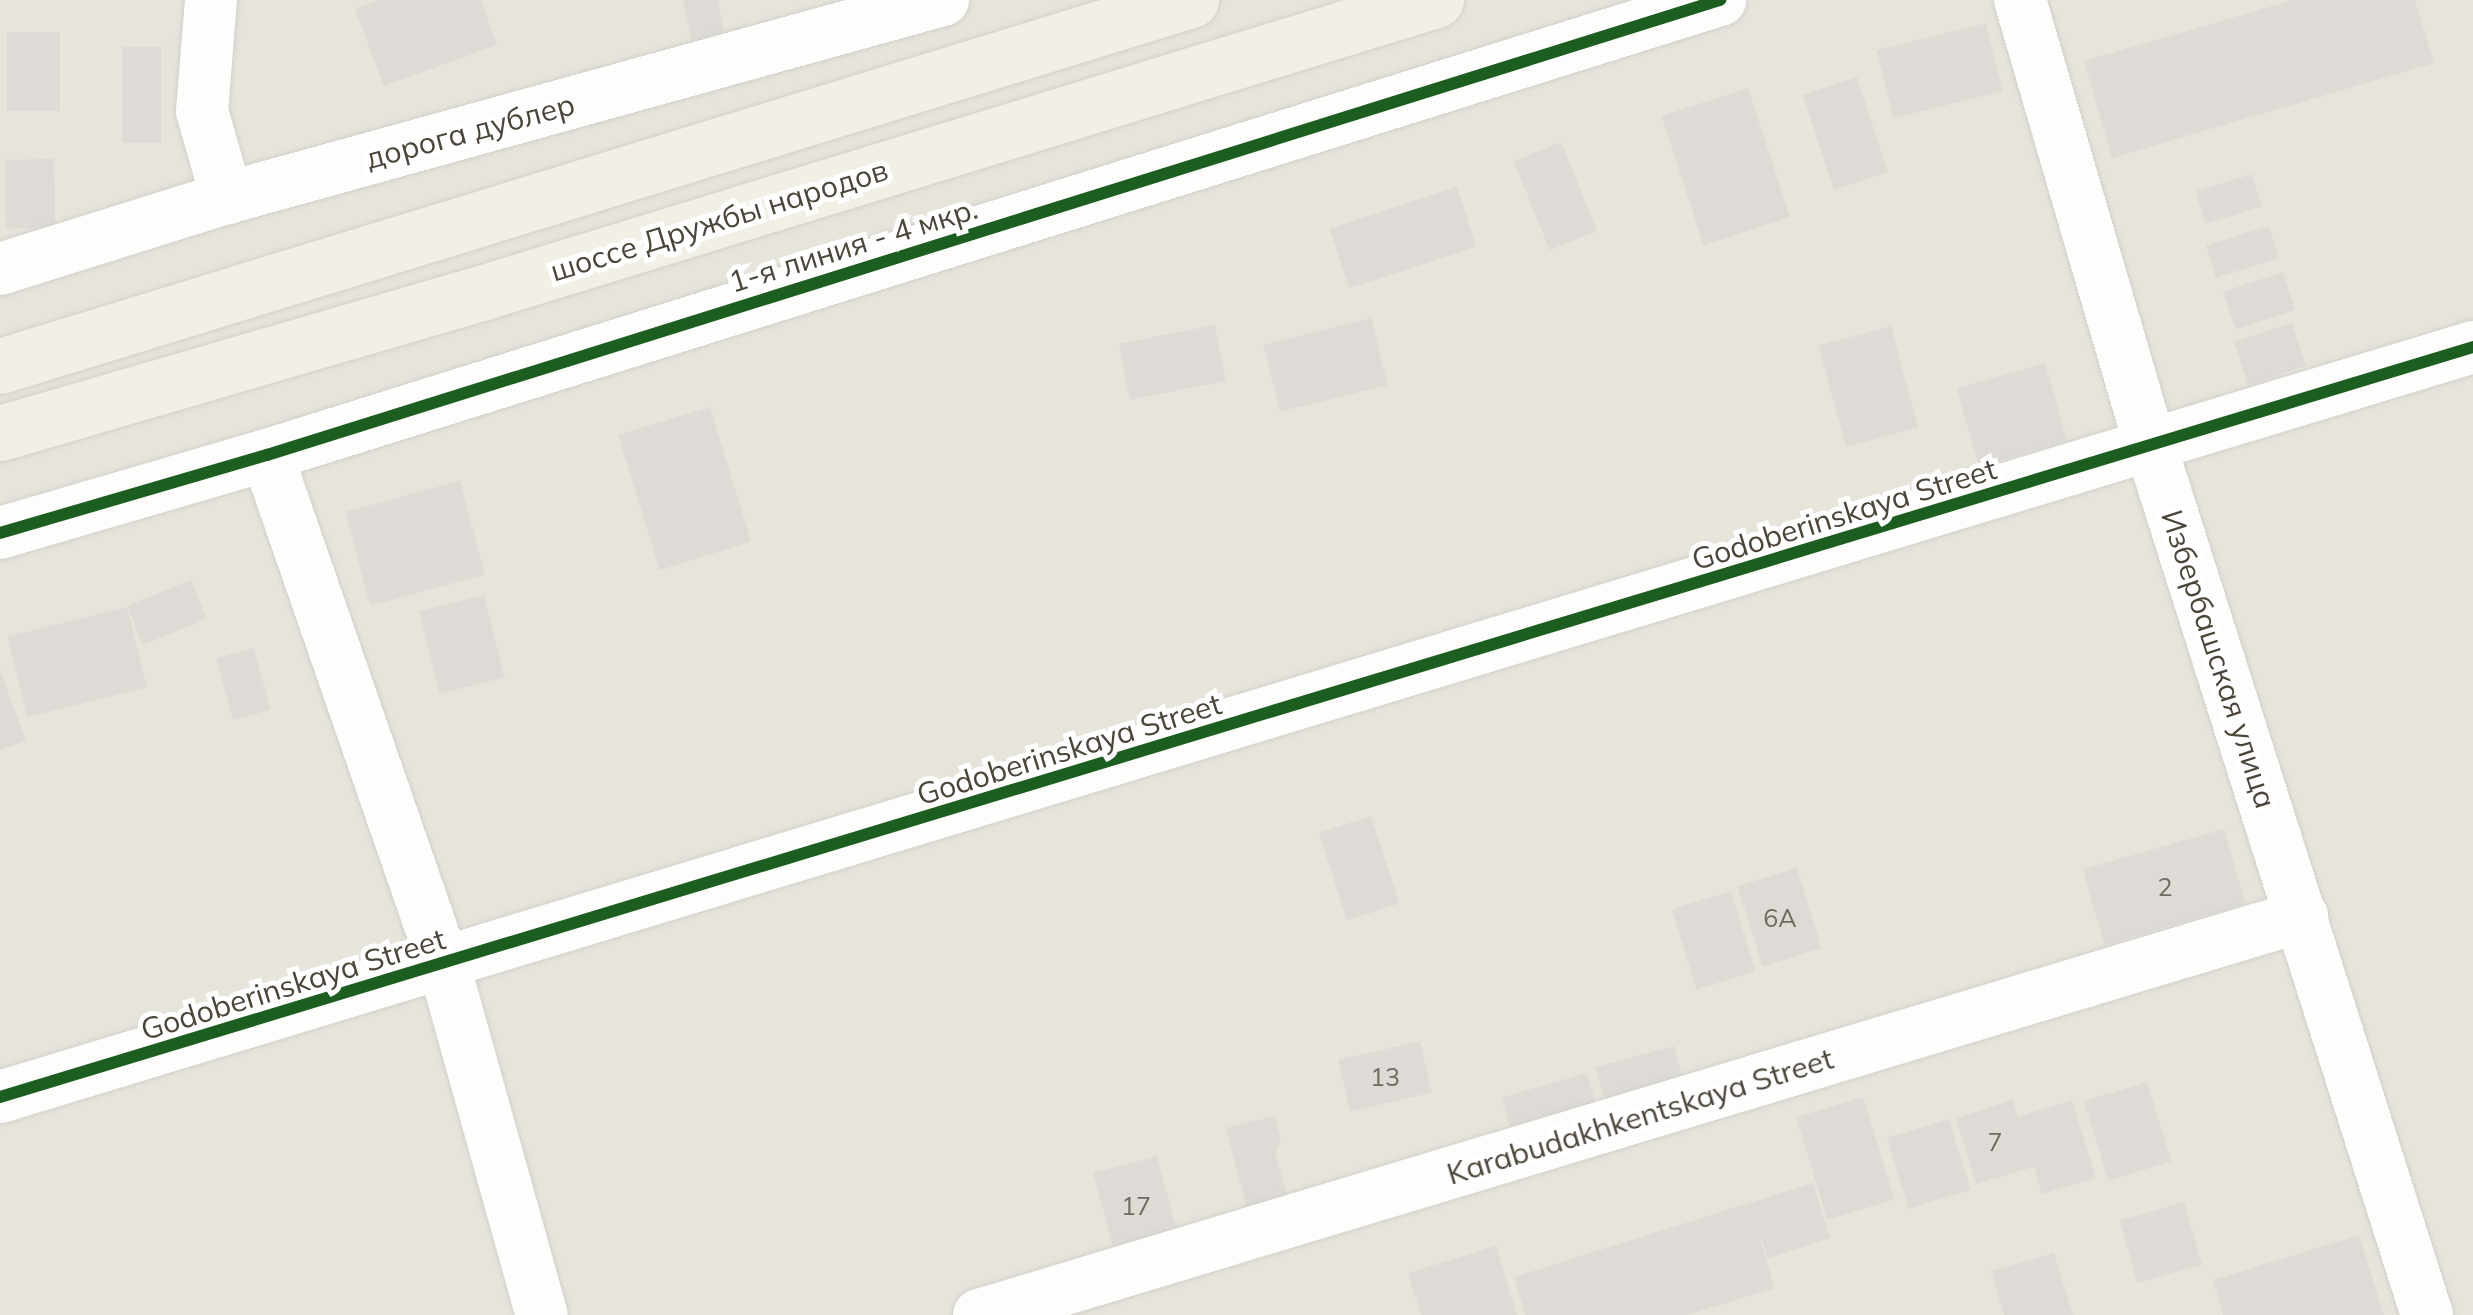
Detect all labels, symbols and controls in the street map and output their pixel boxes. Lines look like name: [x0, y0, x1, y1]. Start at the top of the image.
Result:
street label: дорога дублер: [361, 86, 579, 176]
street label: шоссе Дружбы народов: [546, 151, 892, 289]
street label: 1-я линия - 4 мкр.: [724, 190, 982, 300]
street label: Godoberinskaya Street: [1687, 451, 2001, 577]
street label: Избербашская улица: [2154, 505, 2284, 813]
street label: Godoberinskaya Street: [912, 686, 1226, 812]
house number: 2: [2158, 872, 2172, 902]
house number: 6А: [1763, 903, 1797, 933]
street label: Godoberinskaya Street: [136, 921, 450, 1047]
street label: Karabudakhkentskaya Street: [1443, 1040, 1837, 1192]
house number: 13: [1370, 1062, 1400, 1092]
house number: 7: [1988, 1127, 2002, 1157]
house number: 17: [1121, 1191, 1151, 1221]

